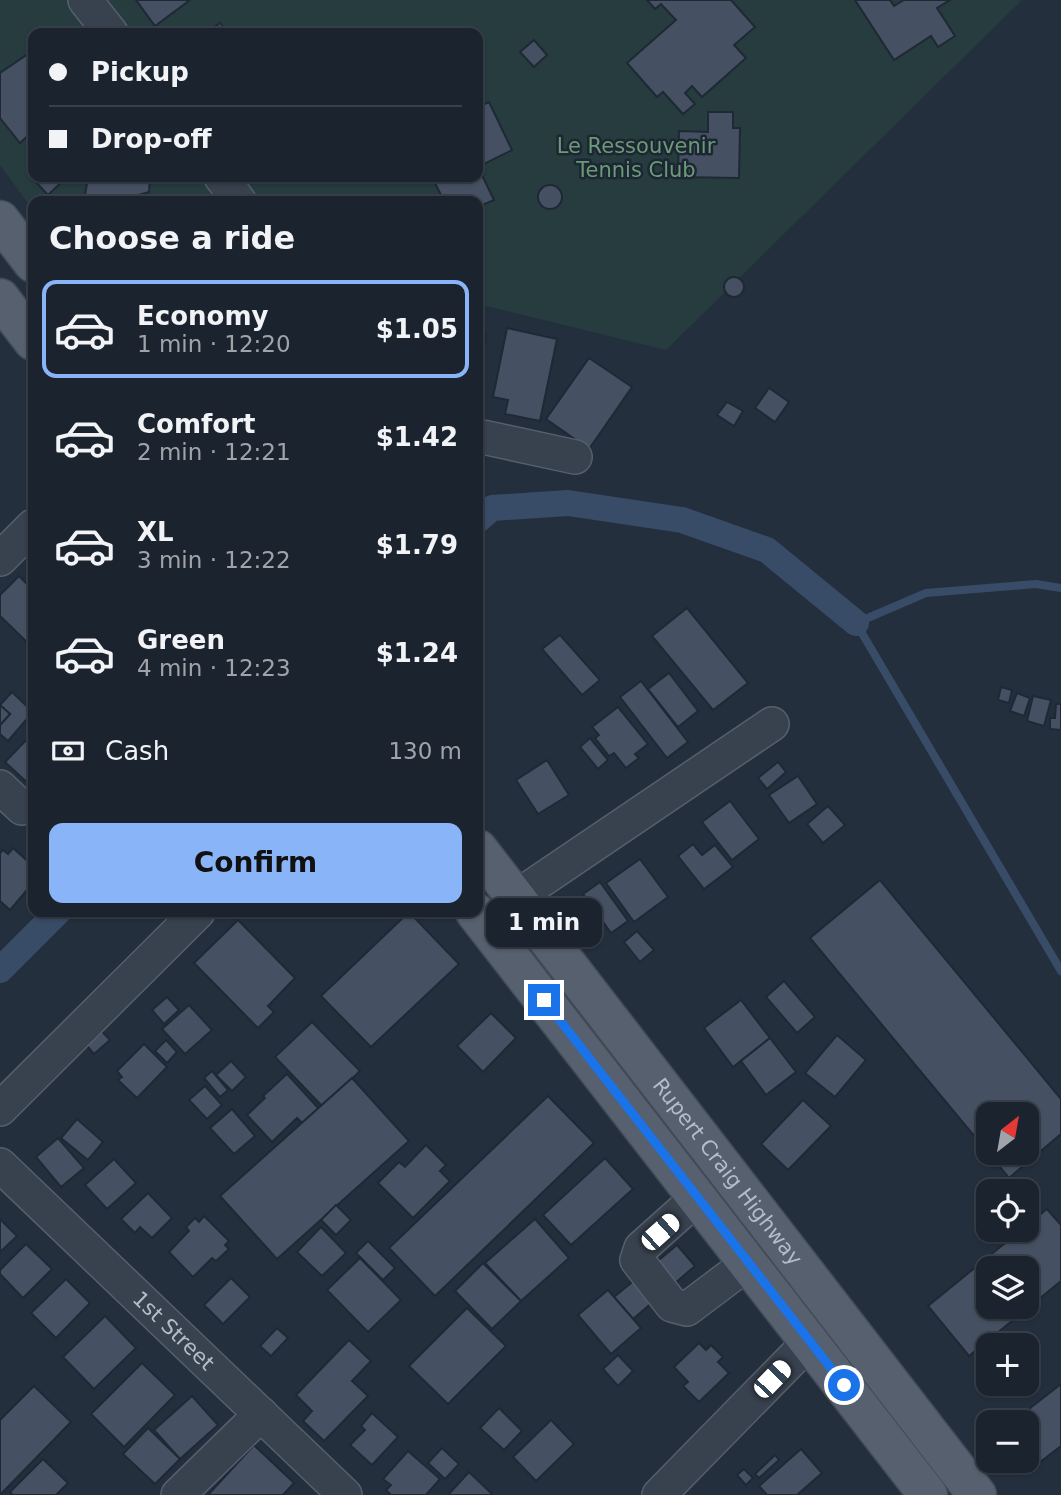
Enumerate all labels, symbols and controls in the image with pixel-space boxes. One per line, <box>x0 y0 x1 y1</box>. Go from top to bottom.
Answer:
text: Pickup <box>91 57 189 87</box>
text: Drop-off <box>91 124 212 154</box>
park label: Le Ressouvenir Tennis Club <box>557 134 716 182</box>
text: Choose a ride <box>49 219 295 257</box>
icon: car <box>53 298 116 361</box>
text: Economy <box>137 301 268 331</box>
text: $1.05 <box>376 314 458 344</box>
text: 1 min · 12:20 <box>137 331 291 357</box>
icon: car <box>53 406 116 469</box>
text: Comfort <box>137 409 255 439</box>
text: $1.42 <box>376 422 458 452</box>
text: 2 min · 12:21 <box>137 439 291 465</box>
icon: car <box>53 514 116 577</box>
text: XL <box>137 517 174 547</box>
text: $1.79 <box>376 530 458 560</box>
text: 3 min · 12:22 <box>137 547 291 573</box>
icon: car <box>53 622 116 685</box>
text: Green <box>137 625 225 655</box>
text: $1.24 <box>376 638 458 668</box>
text: 4 min · 12:23 <box>137 655 291 681</box>
icon: cash <box>49 732 87 770</box>
text: Cash <box>105 736 169 766</box>
text: 130 m <box>388 738 462 764</box>
button: Confirm <box>49 823 462 903</box>
callout: 1 min <box>486 898 602 948</box>
text: 1 min <box>508 909 580 935</box>
route end <box>528 984 560 1016</box>
street label: Rupert Craig Highway <box>648 1074 807 1270</box>
north arrow <box>976 1102 1040 1166</box>
map controls <box>976 1102 1039 1473</box>
button: locate <box>976 1179 1039 1242</box>
car <box>638 1210 683 1254</box>
button: layers <box>976 1256 1039 1319</box>
street label: 1st Street <box>128 1287 219 1375</box>
button: + <box>976 1333 1039 1396</box>
car <box>750 1357 795 1401</box>
route start <box>828 1369 860 1401</box>
button: − <box>976 1410 1039 1473</box>

